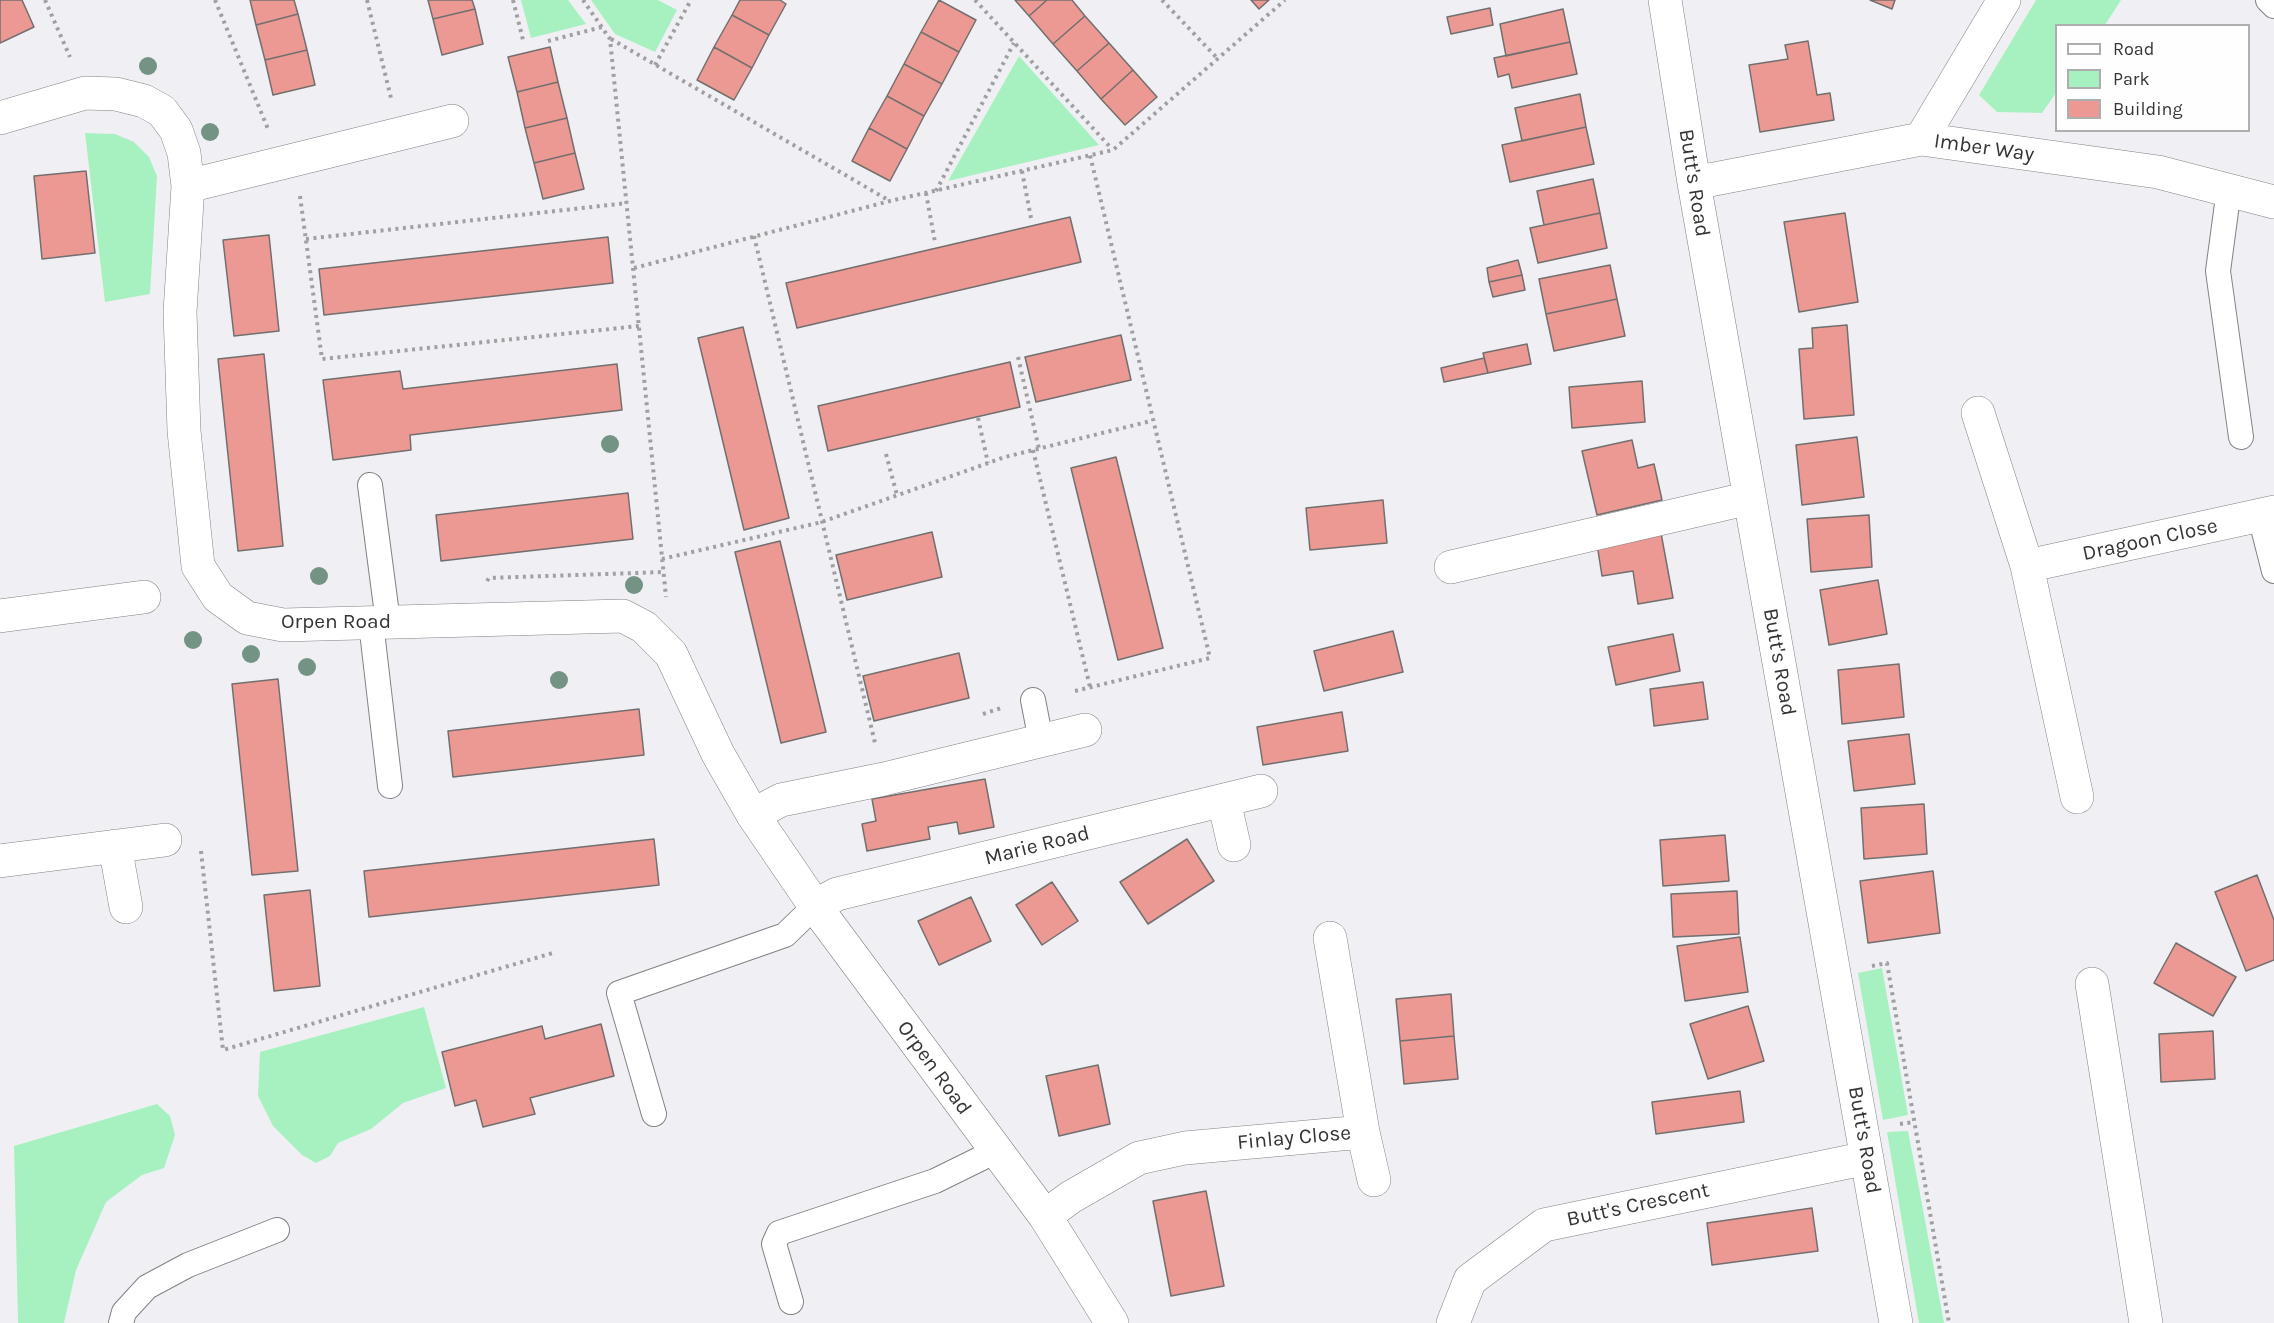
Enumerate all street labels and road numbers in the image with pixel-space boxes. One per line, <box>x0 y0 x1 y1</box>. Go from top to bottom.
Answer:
street label: Butt's Road <box>1673 127 1715 239</box>
street label: Imber Way <box>1932 129 2036 167</box>
street label: Dragoon Close <box>2080 513 2220 567</box>
street label: Butt's Road <box>1757 606 1801 718</box>
street label: Orpen Road <box>281 609 391 635</box>
street label: Marie Road <box>982 821 1092 871</box>
street label: Orpen Road <box>891 1016 977 1120</box>
street label: Butt's Road <box>1842 1084 1886 1196</box>
street label: Finlay Close <box>1236 1120 1352 1156</box>
street label: Butt's Crescent <box>1565 1178 1711 1232</box>

